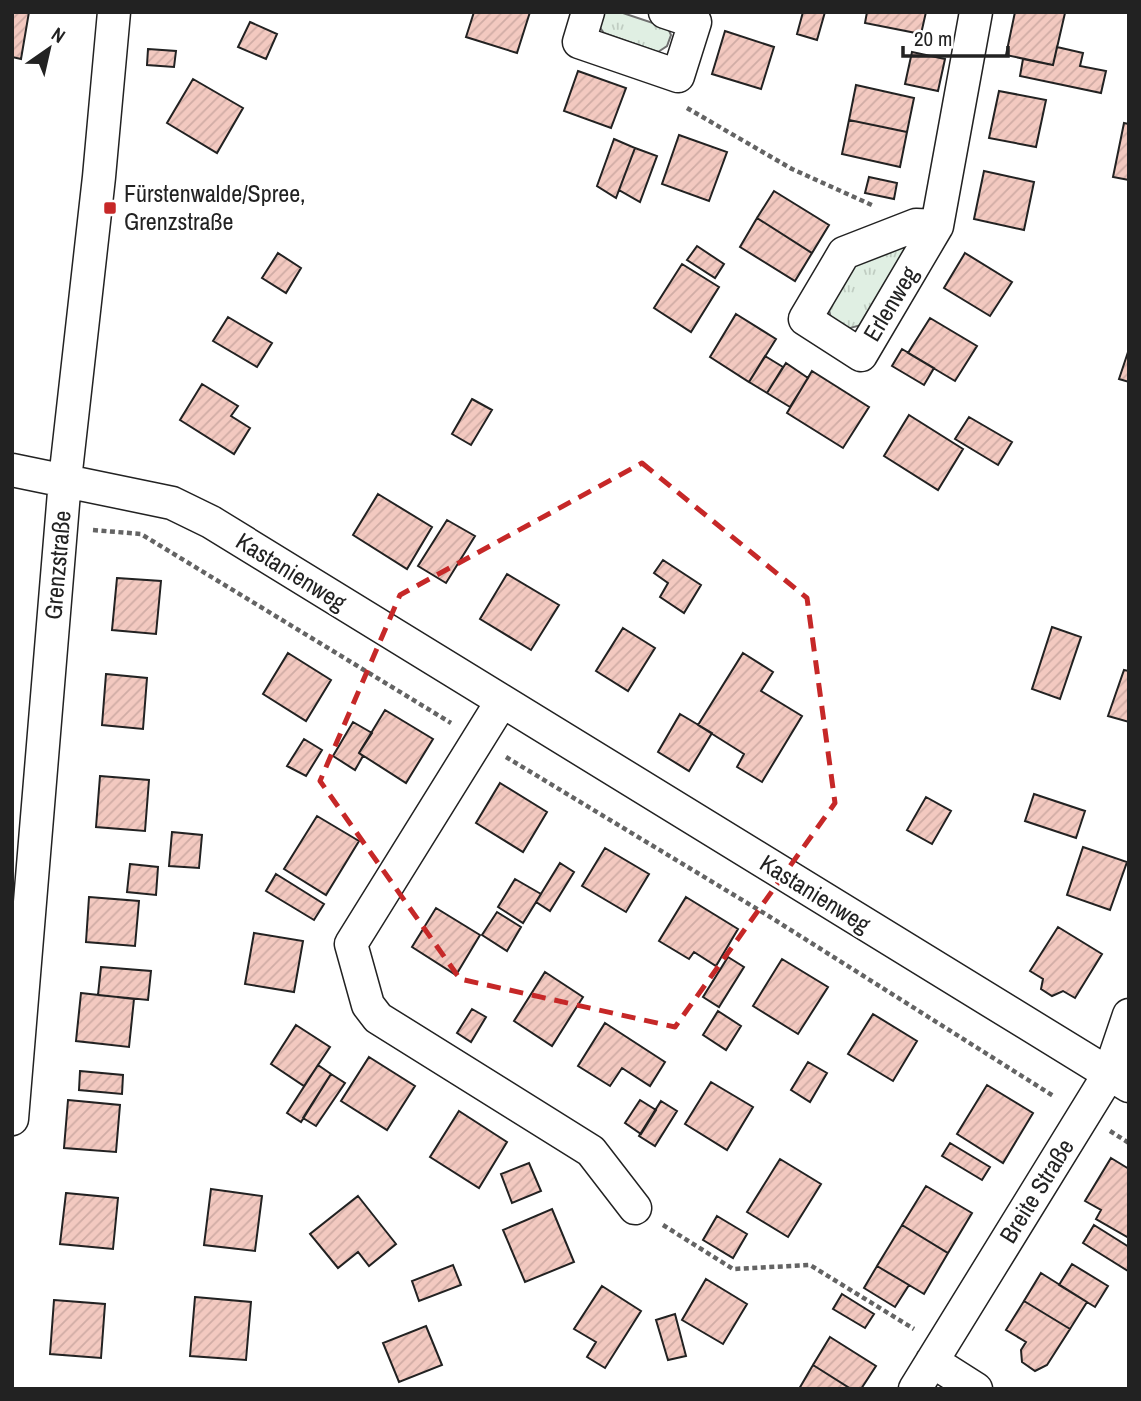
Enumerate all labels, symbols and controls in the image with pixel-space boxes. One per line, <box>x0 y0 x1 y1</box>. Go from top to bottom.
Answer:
north arrow <box>14 14 84 84</box>
scale bar <box>903 14 1008 58</box>
text: N <box>47 21 70 49</box>
text: 20 m <box>914 24 952 53</box>
place label: Fürstenwalde/Spree, Grenzstraße <box>124 177 306 237</box>
marker: Fürstenwalde/Spree, Grenzstraße <box>102 200 118 216</box>
street label: Erlenweg <box>855 260 925 347</box>
street label: Grenzstraße <box>36 509 78 621</box>
street label: Kastanienweg <box>230 525 353 618</box>
street label: Kastanienweg <box>754 847 877 940</box>
street label: Breite Straße <box>992 1132 1081 1249</box>

